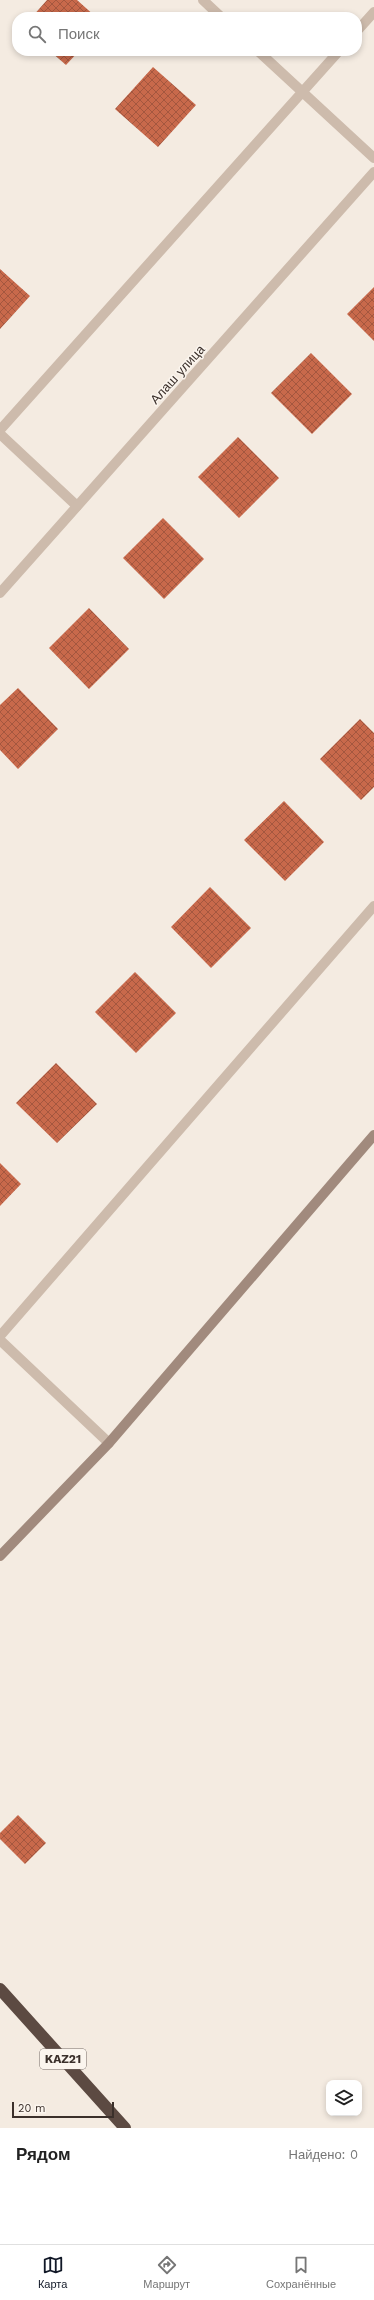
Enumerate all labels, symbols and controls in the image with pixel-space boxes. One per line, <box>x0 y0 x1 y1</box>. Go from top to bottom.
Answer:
search box <box>12 12 362 56</box>
icon: search <box>26 23 48 45</box>
text: Поиск <box>58 25 100 43</box>
street label: Алаш улица <box>147 341 208 407</box>
road number: KAZ21 <box>40 2049 86 2069</box>
map controls <box>326 2080 362 2116</box>
button: layers <box>326 2080 362 2116</box>
scale bar <box>12 2100 114 2119</box>
text: 20 m <box>18 2102 46 2115</box>
text: Рядом <box>16 2144 71 2164</box>
text: Найдено: 0 <box>289 2147 358 2162</box>
tab: Карта <box>38 2254 67 2291</box>
tab: Маршрут <box>143 2254 190 2291</box>
tab: Сохранённые <box>266 2254 336 2291</box>

